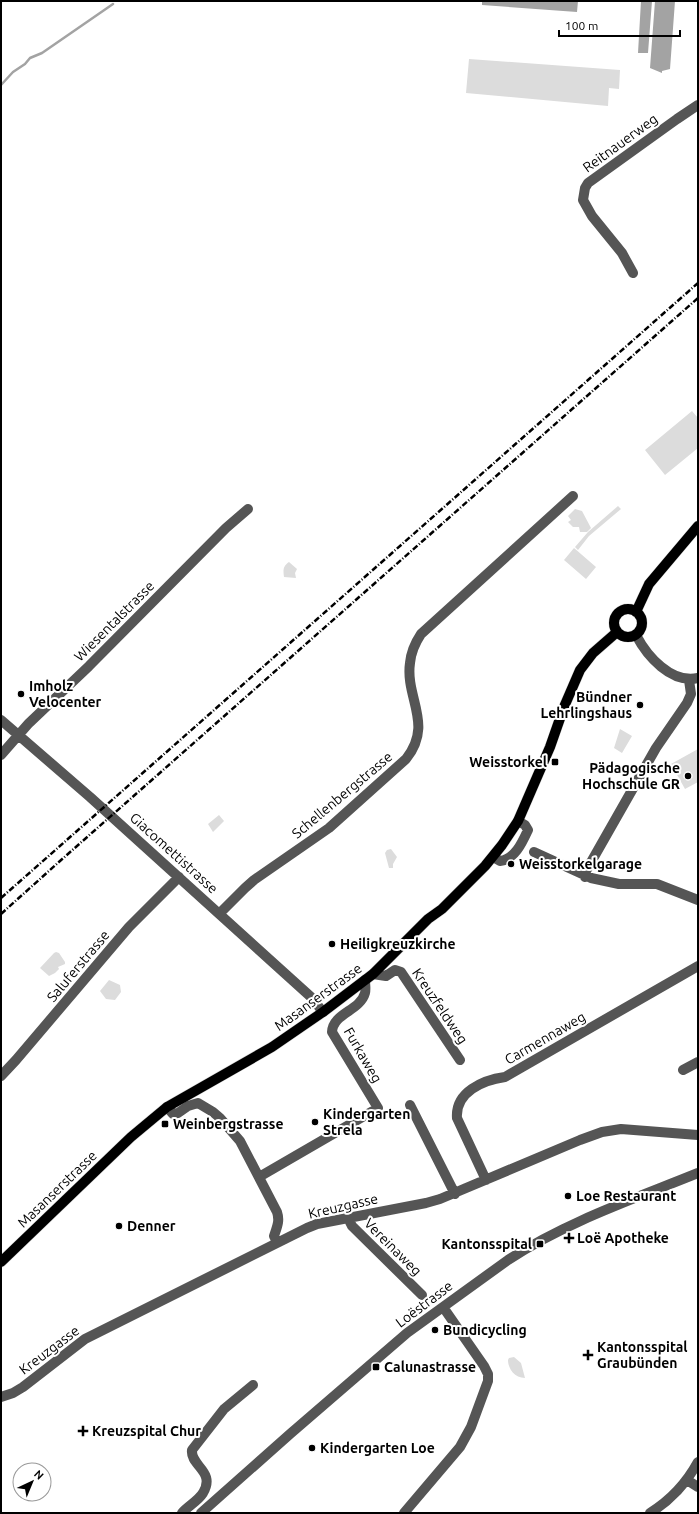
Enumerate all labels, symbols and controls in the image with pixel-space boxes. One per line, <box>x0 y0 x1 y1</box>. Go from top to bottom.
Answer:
scale bar <box>559 12 680 38</box>
text: 100 m <box>565 19 598 32</box>
street label: Reitnauerweg <box>580 111 660 175</box>
street label: Wiesentalstrasse <box>71 578 157 664</box>
place label: Imholz Velocenter <box>29 678 102 710</box>
marker: Imholz Velocenter <box>16 689 26 699</box>
place label: Bündner Lehrlingshaus <box>541 689 632 721</box>
marker: Bündner Lehrlingshaus <box>635 700 645 710</box>
street label: Schellenbergstrasse <box>289 748 395 842</box>
place label: Weisstorkel <box>469 754 547 770</box>
marker: Weisstorkel <box>550 757 560 767</box>
place label: Pädagogische Hochschule GR <box>582 760 680 792</box>
marker: Pädagogische Hochschule GR <box>683 771 693 781</box>
street label: Giacomettistrasse <box>127 809 221 897</box>
place label: Weisstorkelgarage <box>519 856 642 872</box>
marker: Weisstorkelgarage <box>506 859 516 869</box>
street label: Saluferstrasse <box>43 927 113 1005</box>
place label: Heiligkreuzkirche <box>340 936 456 952</box>
marker: Heiligkreuzkirche <box>327 939 337 949</box>
street label: Masanserstrasse <box>271 960 365 1034</box>
street label: Kreuzfeldweg <box>409 965 471 1047</box>
street label: Carmennaweg <box>502 1008 588 1068</box>
street label: Furkaweg <box>341 1024 385 1086</box>
place label: Kindergarten Strela <box>323 1106 410 1138</box>
place label: Weinbergstrasse <box>173 1116 283 1132</box>
marker: Kindergarten Strela <box>310 1117 320 1127</box>
marker: Weinbergstrasse <box>160 1119 170 1129</box>
street label: Masanserstrasse <box>14 1147 100 1231</box>
place label: Loe Restaurant <box>576 1188 676 1204</box>
street label: Kreuzgasse <box>307 1190 379 1222</box>
marker: Loe Restaurant <box>563 1191 573 1201</box>
street label: Vereinaweg <box>361 1215 425 1279</box>
place label: Denner <box>127 1218 176 1234</box>
marker: Denner <box>114 1221 124 1231</box>
place label: Loë Apotheke <box>577 1230 669 1246</box>
marker: Loë Apotheke <box>564 1233 574 1243</box>
place label: Kantonsspital <box>441 1236 532 1252</box>
marker: Kantonsspital <box>535 1239 545 1249</box>
street label: Loëstrasse <box>392 1277 456 1331</box>
street label: Kreuzgasse <box>16 1322 82 1378</box>
place label: Bundicycling <box>443 1322 527 1338</box>
marker: Bundicycling <box>430 1325 440 1335</box>
place label: Kantonsspital Graubünden <box>597 1339 688 1371</box>
marker: Kantonsspital Graubünden <box>582 1349 594 1361</box>
place label: Calunastrasse <box>384 1359 476 1375</box>
marker: Calunastrasse <box>371 1362 381 1372</box>
place label: Kreuzspital Chur <box>92 1423 201 1439</box>
marker: Kreuzspital Chur <box>77 1425 89 1437</box>
place label: Kindergarten Loe <box>320 1440 435 1456</box>
marker: Kindergarten Loe <box>307 1443 317 1453</box>
north arrow <box>12 1462 52 1502</box>
text: N <box>32 1468 46 1482</box>

